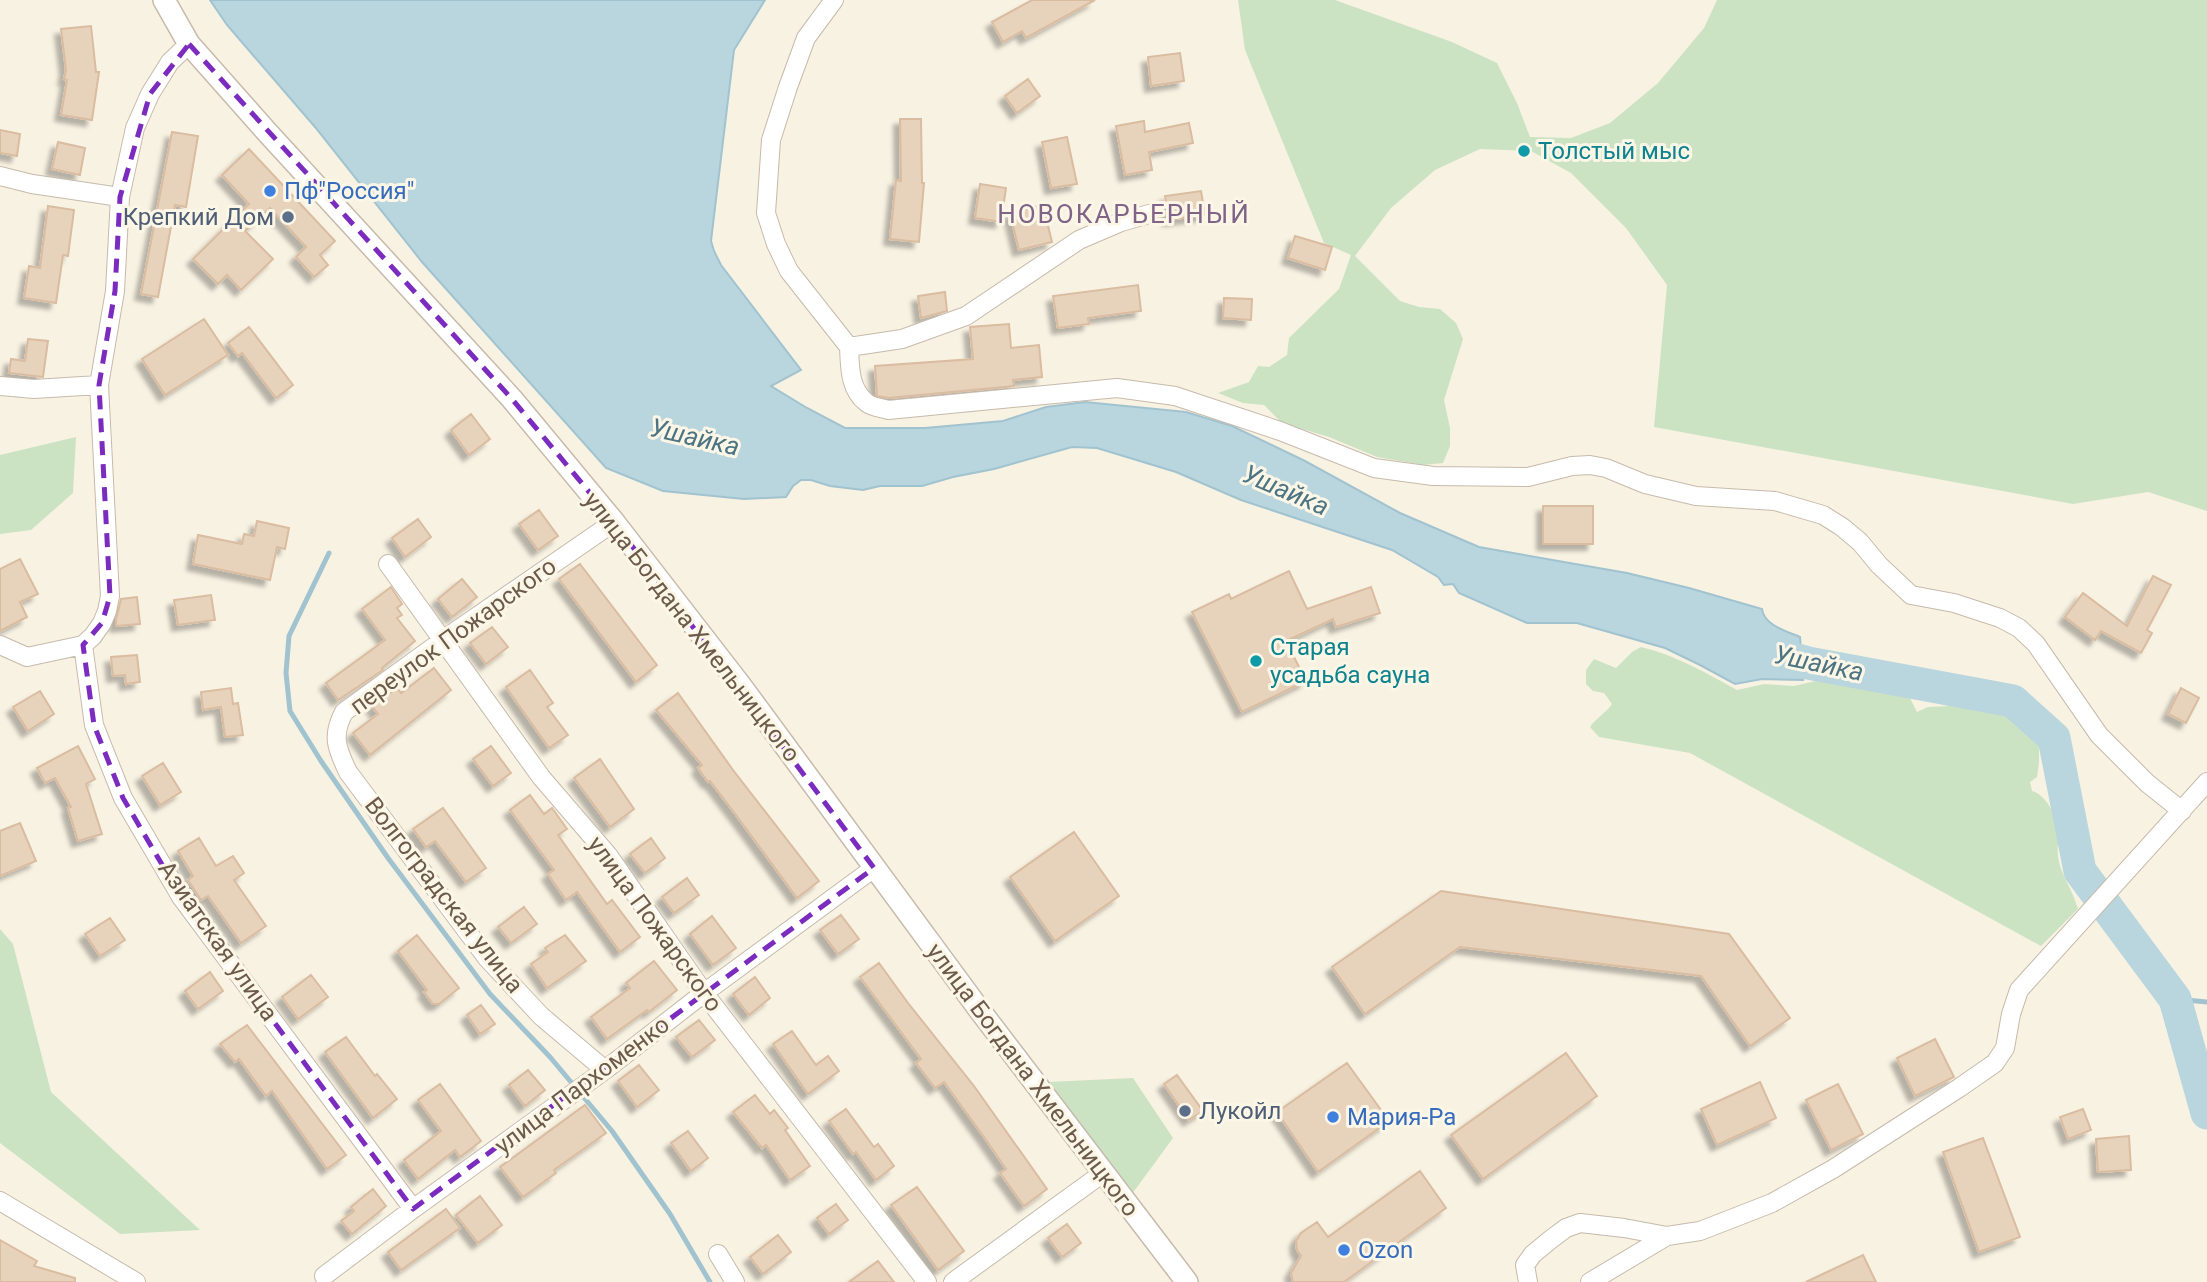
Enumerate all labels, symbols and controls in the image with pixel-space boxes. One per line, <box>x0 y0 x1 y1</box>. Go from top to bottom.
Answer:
place label: Толстый мыс <box>1538 137 1690 165</box>
marker: Толстый мыс <box>1516 143 1532 159</box>
place label: Пф"Россия" <box>284 177 414 205</box>
marker: Пф"Россия" <box>262 183 278 199</box>
district label: НОВОКАРЬЕРНЫЙ <box>997 199 1251 229</box>
place label: Крепкий Дом <box>123 203 274 231</box>
marker: Крепкий Дом <box>280 209 296 225</box>
water label: Ушайка <box>647 412 743 462</box>
water label: Ушайка <box>1238 458 1334 522</box>
street label: улица Богдана Хмельницкого <box>578 486 806 768</box>
street label: переулок Пожарского <box>344 552 562 720</box>
place label: Старая усадьба сауна <box>1270 633 1430 689</box>
water label: Ушайка <box>1772 639 1866 687</box>
marker: Старая усадьба сауна <box>1248 653 1264 669</box>
street label: Волгоградская улица <box>359 792 529 998</box>
street label: улица Пожарского <box>582 831 728 1017</box>
street label: Азиатская улица <box>152 856 284 1026</box>
street label: улица Богдана Хмельницкого <box>921 938 1145 1222</box>
street label: улица Пархоменко <box>489 1010 675 1160</box>
place label: Лукойл <box>1199 1097 1282 1125</box>
marker: Лукойл <box>1177 1103 1193 1119</box>
place label: Мария-Ра <box>1347 1103 1456 1131</box>
marker: Мария-Ра <box>1325 1109 1341 1125</box>
place label: Ozon <box>1358 1236 1413 1264</box>
marker: Ozon <box>1336 1242 1352 1258</box>

